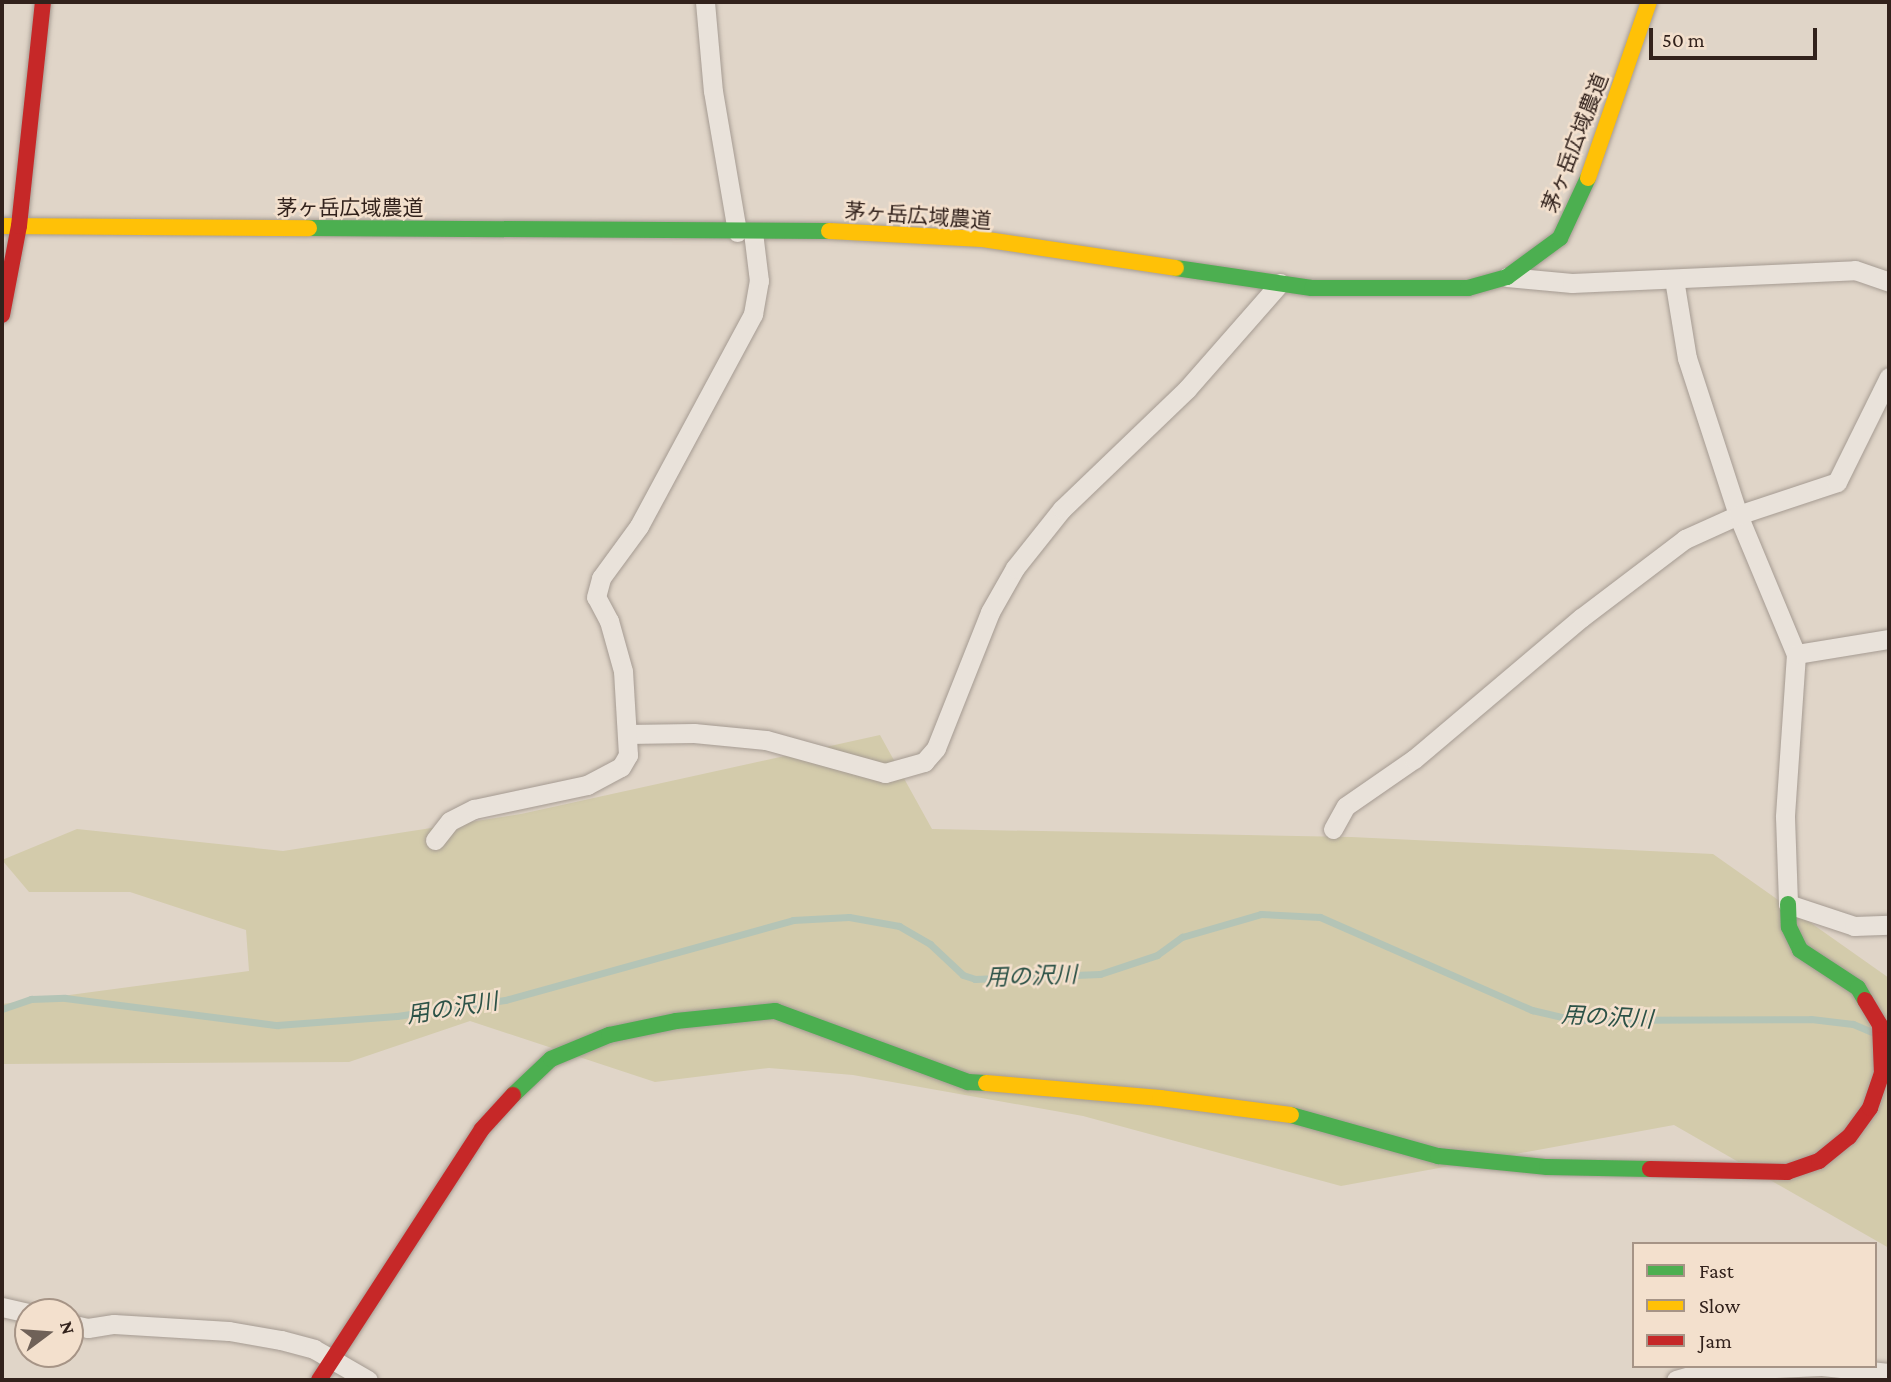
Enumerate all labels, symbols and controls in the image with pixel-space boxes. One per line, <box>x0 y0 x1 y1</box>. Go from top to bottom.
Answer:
scale bar <box>1653 14 1821 58</box>
text: 50 m <box>1662 28 1705 52</box>
street label: 茅ヶ岳広域農道 <box>1537 70 1613 216</box>
street label: 茅ヶ岳広域農道 <box>277 195 423 221</box>
street label: 茅ヶ岳広域農道 <box>844 198 992 234</box>
water label: 用の沢川 <box>985 961 1077 991</box>
water label: 用の沢川 <box>404 987 500 1029</box>
water label: 用の沢川 <box>1560 1001 1654 1033</box>
legend <box>1632 1242 1877 1368</box>
text: Fast <box>1699 1259 1734 1283</box>
text: Slow <box>1699 1294 1740 1318</box>
north arrow <box>14 1298 84 1368</box>
text: N <box>56 1318 80 1337</box>
text: Jam <box>1699 1329 1732 1353</box>

